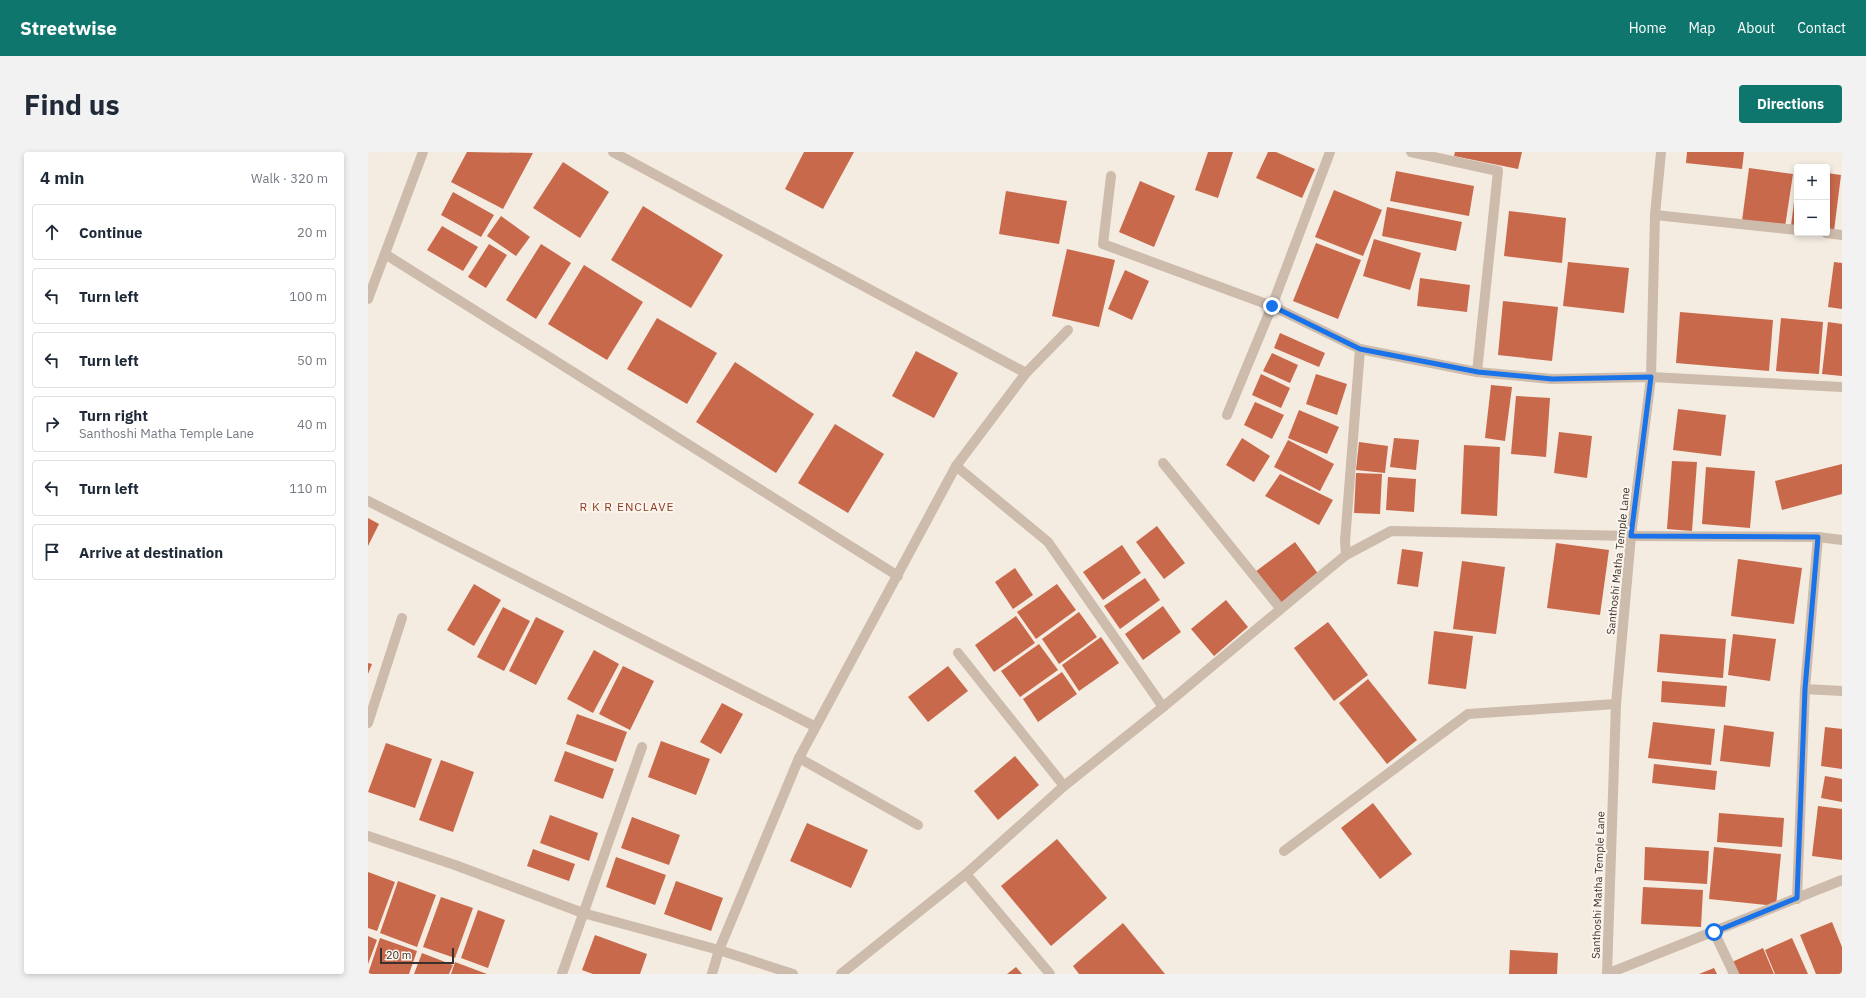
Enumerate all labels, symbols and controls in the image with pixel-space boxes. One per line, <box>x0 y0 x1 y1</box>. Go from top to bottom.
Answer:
text: Streetwise <box>20 16 117 40</box>
text: Home <box>1629 19 1666 37</box>
text: Map <box>1688 19 1715 37</box>
text: About <box>1737 19 1775 37</box>
text: Contact <box>1797 19 1846 37</box>
button: Directions <box>1739 85 1842 123</box>
text: Find us <box>24 86 120 123</box>
map controls <box>1794 164 1830 236</box>
button: + <box>1794 164 1830 200</box>
text: 4 min <box>40 167 84 189</box>
text: Walk · 320 m <box>251 170 328 187</box>
button: − <box>1794 200 1830 236</box>
icon: ahead <box>41 221 63 243</box>
text: Continue <box>79 223 143 242</box>
text: 20 m <box>297 224 327 241</box>
icon: left <box>41 285 63 307</box>
text: Turn left <box>79 287 139 306</box>
text: 100 m <box>289 288 327 305</box>
route end <box>1263 297 1281 315</box>
icon: left <box>41 349 63 371</box>
text: Turn left <box>79 351 139 370</box>
text: 50 m <box>297 352 327 369</box>
text: Turn right <box>79 406 148 425</box>
icon: right <box>41 413 63 435</box>
text: 40 m <box>297 416 327 433</box>
text: Santhoshi Matha Temple Lane <box>79 425 254 442</box>
icon: left <box>41 477 63 499</box>
text: Turn left <box>79 479 139 498</box>
text: 110 m <box>289 480 327 497</box>
street label: Santhoshi Matha Temple Lane <box>1603 487 1633 635</box>
district label: R K R ENCLAVE <box>579 499 675 514</box>
icon: arrive <box>41 541 63 563</box>
text: Arrive at destination <box>79 543 223 562</box>
street label: Santhoshi Matha Temple Lane <box>1588 811 1608 959</box>
route start <box>1705 923 1723 941</box>
scale bar <box>380 946 454 965</box>
text: 20 m <box>386 948 411 962</box>

